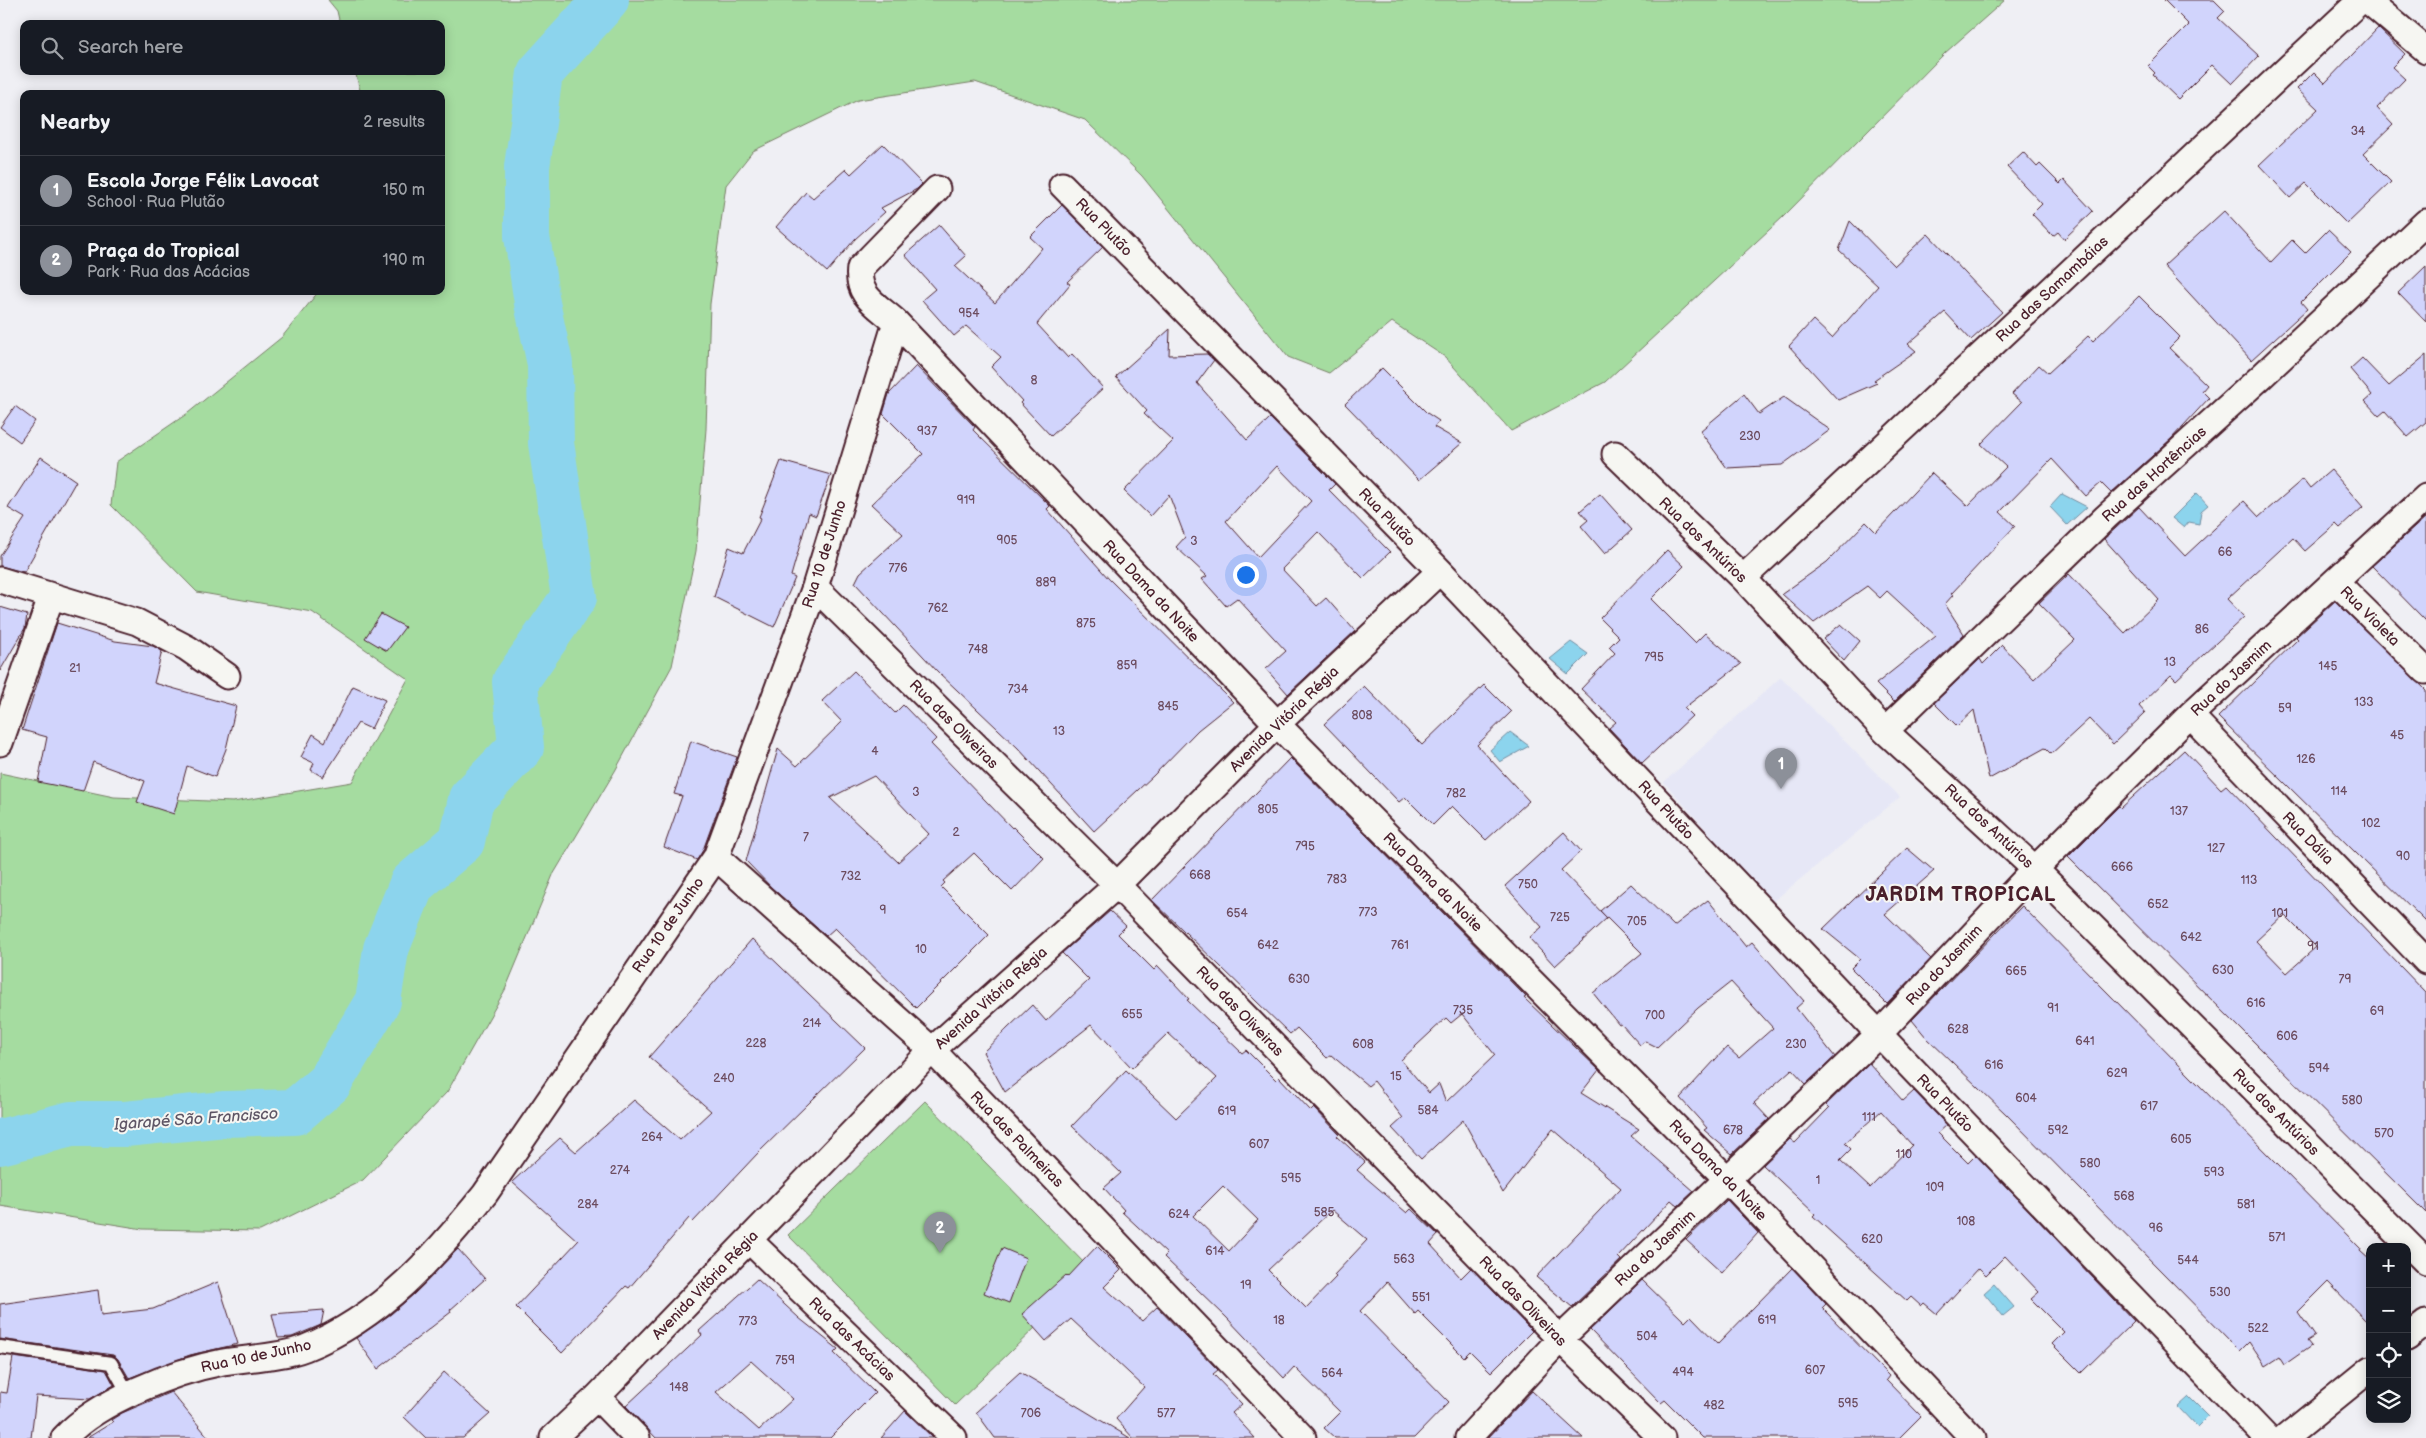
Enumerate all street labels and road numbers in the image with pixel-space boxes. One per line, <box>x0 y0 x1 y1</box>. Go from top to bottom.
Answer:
street label: Rua Plutão <box>1071 194 1136 261</box>
street label: Rua das Samambáias <box>1992 232 2113 347</box>
street label: Rua das Hortências <box>2098 422 2211 526</box>
street label: Rua Plutão <box>1354 484 1419 551</box>
street label: Rua dos Antúrios <box>1655 493 1751 588</box>
street label: Rua 10 de Junho <box>798 498 851 611</box>
street label: Rua Dama da Noite <box>1098 536 1203 647</box>
street label: Rua Violeta <box>2336 582 2404 650</box>
street label: Rua do Jasmim <box>2187 636 2276 721</box>
street label: Avenida Vitória Régia <box>1226 662 1343 776</box>
street label: Rua das Oliveiras <box>905 676 1003 773</box>
street label: Rua Plutão <box>1633 777 1698 844</box>
street label: Rua dos Antúrios <box>1940 780 2038 873</box>
street label: Rua Dália <box>2278 808 2337 869</box>
street label: Rua Dama da Noite <box>1379 829 1487 936</box>
street label: Rua 10 de Junho <box>628 874 708 977</box>
street label: Rua do Jasmim <box>1902 921 1987 1010</box>
street label: Avenida Vitória Régia <box>931 943 1051 1054</box>
street label: Rua das Oliveiras <box>1192 962 1288 1061</box>
street label: Rua dos Antúrios <box>2228 1065 2324 1160</box>
street label: Rua Plutão <box>1912 1070 1977 1137</box>
street label: Rua das Palmeiras <box>966 1087 1068 1192</box>
street label: Rua Dama da Noite <box>1665 1116 1771 1225</box>
street label: Rua do Jasmim <box>1611 1206 1700 1291</box>
street label: Avenida Vitória Régia <box>648 1227 762 1344</box>
street label: Rua das Oliveiras <box>1475 1252 1571 1351</box>
street label: Rua das Acácias <box>804 1293 899 1386</box>
street label: Rua 10 de Junho <box>199 1336 313 1377</box>

